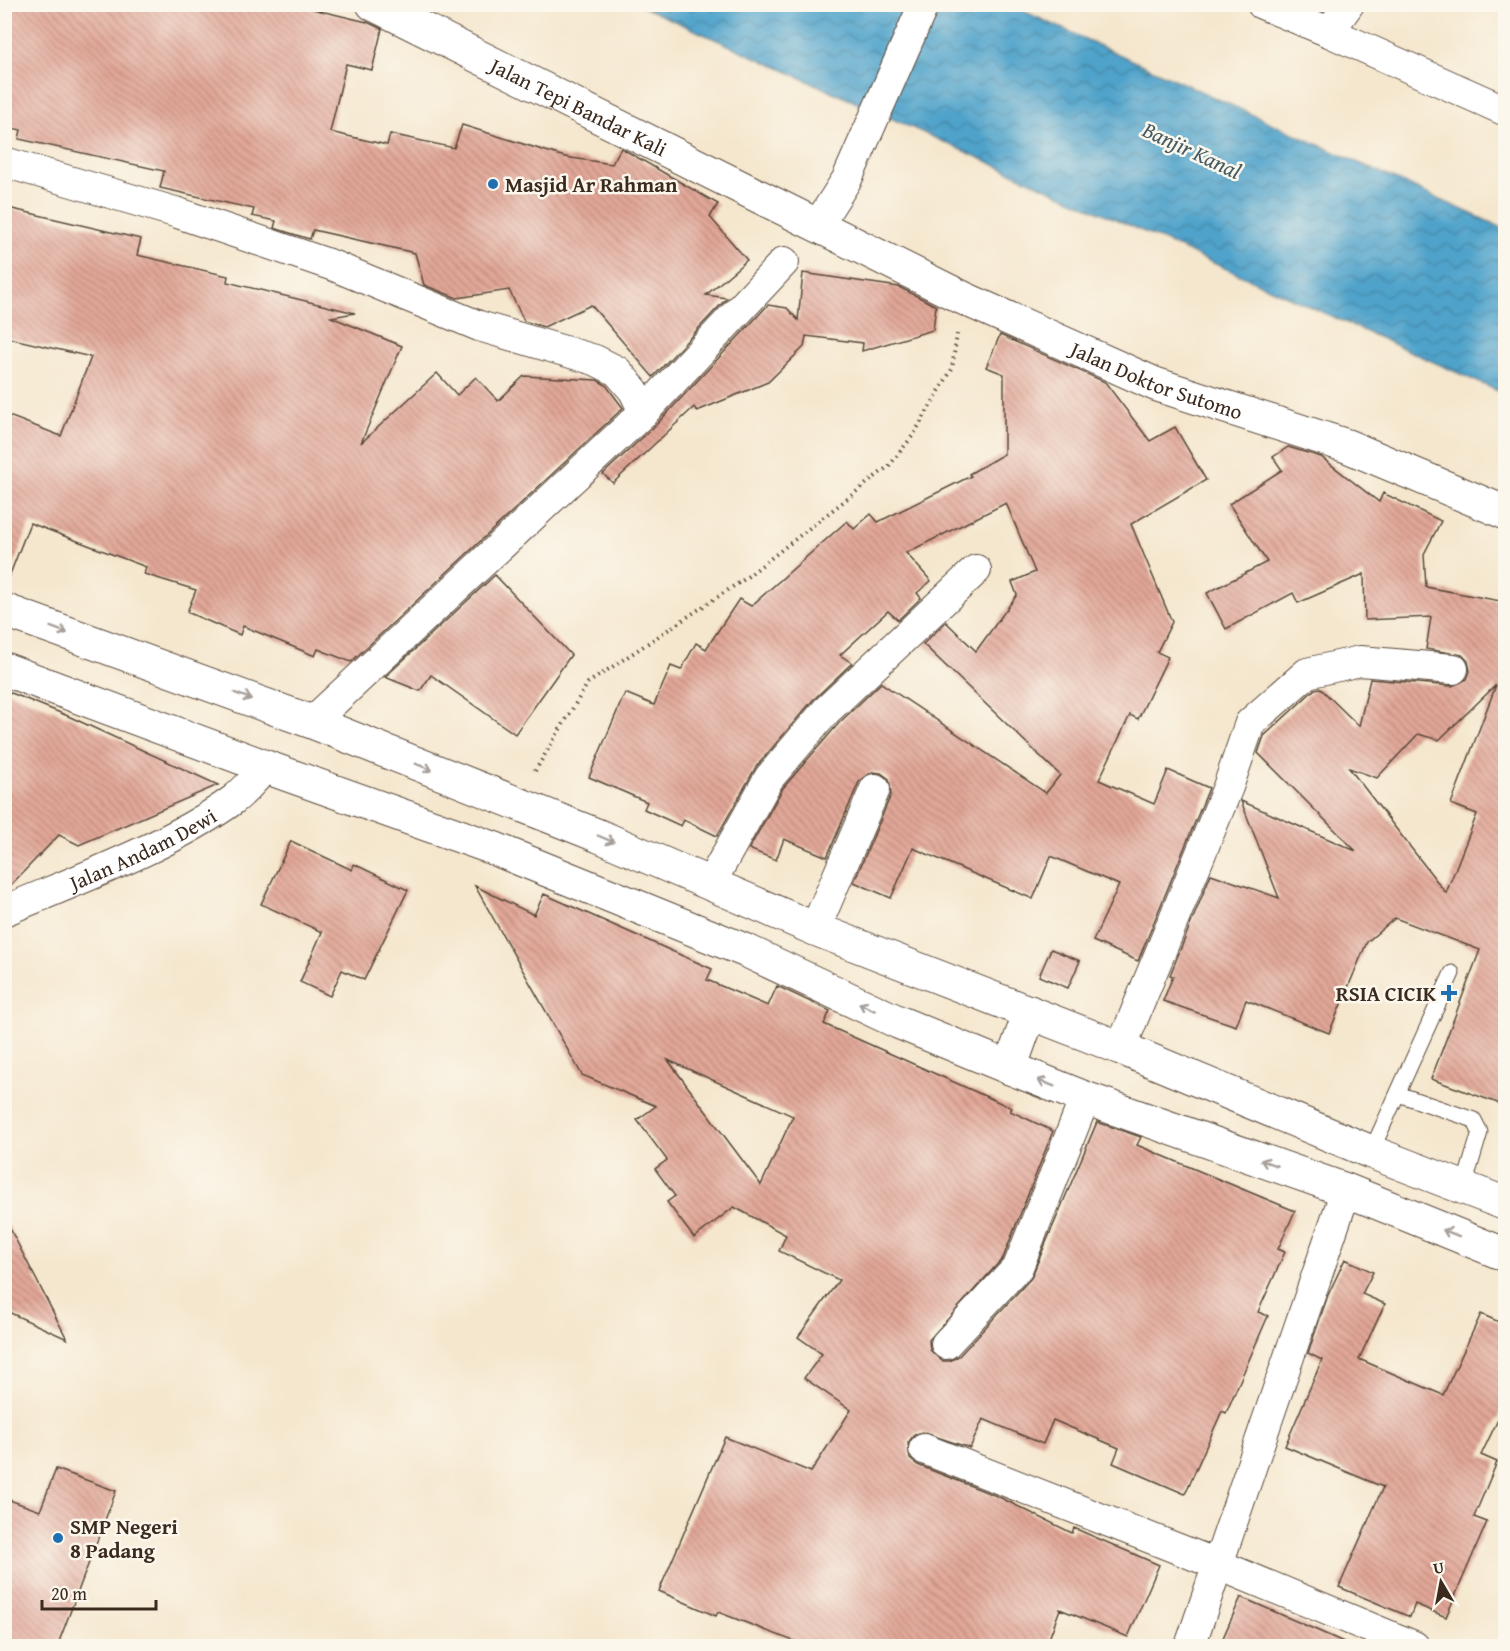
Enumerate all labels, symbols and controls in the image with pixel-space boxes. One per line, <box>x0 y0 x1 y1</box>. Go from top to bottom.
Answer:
street label: Jalan Tepi Bandar Kali <box>483 48 673 164</box>
water label: Banjir Kanal <box>1137 113 1246 187</box>
place label: Masjid Ar Rahman <box>505 169 678 200</box>
marker: Masjid Ar Rahman <box>486 177 500 191</box>
street label: Jalan Doktor Sutomo <box>1063 332 1247 427</box>
one-way arrow <box>50 625 68 636</box>
one-way arrow <box>233 692 252 703</box>
one-way arrow <box>415 762 433 773</box>
street label: Jalan Andam Dewi <box>62 800 222 899</box>
one-way arrow <box>596 834 614 845</box>
place label: RSIA CICIK <box>1336 978 1437 1009</box>
marker: RSIA CICIK <box>1440 984 1458 1002</box>
one-way arrow <box>858 1001 876 1013</box>
one-way arrow <box>1038 1077 1056 1088</box>
one-way arrow <box>1260 1157 1279 1168</box>
one-way arrow <box>1443 1227 1461 1238</box>
place label: SMP Negeri 8 Padang <box>70 1511 178 1566</box>
marker: SMP Negeri 8 Padang <box>51 1531 65 1545</box>
north arrow <box>1411 1552 1471 1612</box>
text: U <box>1431 1554 1446 1580</box>
scale bar <box>42 1573 156 1611</box>
text: 20 m <box>51 1580 87 1607</box>

